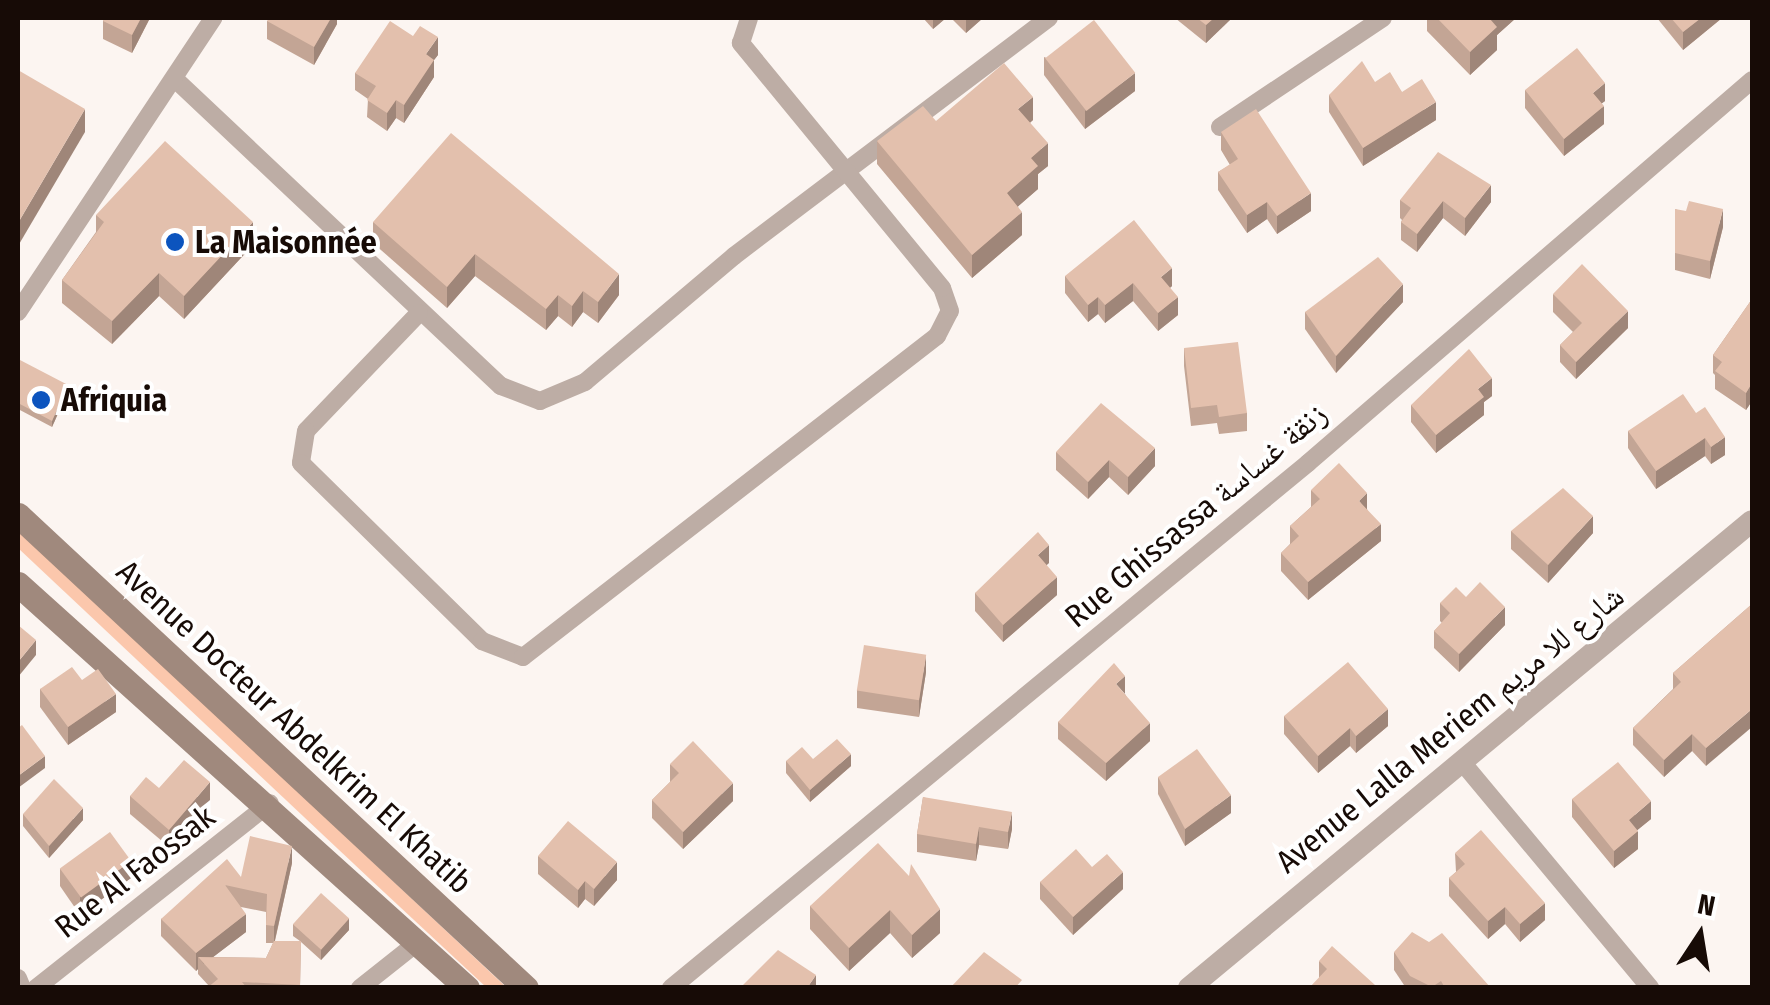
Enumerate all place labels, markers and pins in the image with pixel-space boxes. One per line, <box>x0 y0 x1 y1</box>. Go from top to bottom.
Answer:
place label: La Maisonnée <box>195 223 377 261</box>
marker: La Maisonnée <box>164 231 186 253</box>
place label: Afriquia <box>61 381 167 419</box>
marker: Afriquia <box>30 389 52 411</box>

